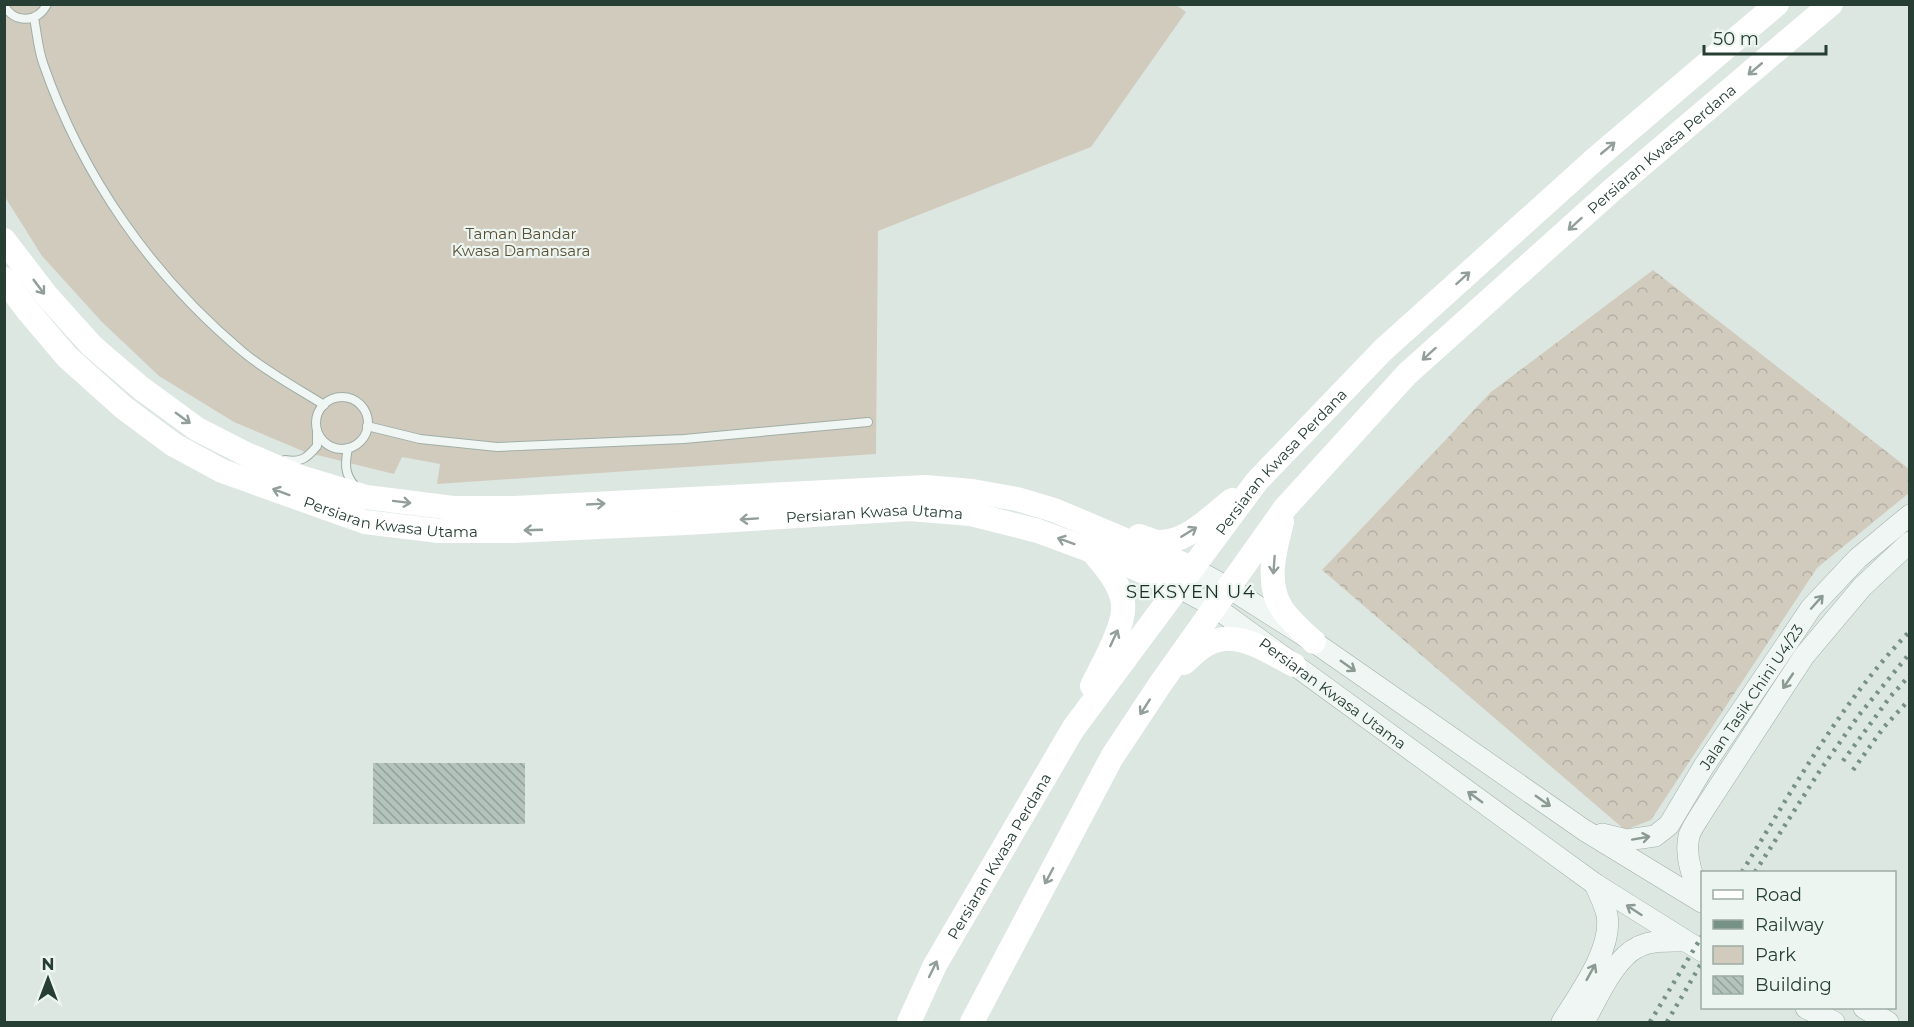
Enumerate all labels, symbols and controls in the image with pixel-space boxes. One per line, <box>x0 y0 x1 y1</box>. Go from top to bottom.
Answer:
scale bar <box>1704 18 1826 56</box>
text: 50 m <box>1713 28 1759 50</box>
one-way arrow <box>1747 63 1763 76</box>
street label: Persiaran Kwasa Perdana <box>1583 80 1740 217</box>
one-way arrow <box>1600 142 1616 155</box>
one-way arrow <box>1567 217 1582 231</box>
park label: Taman Bandar Kwasa Damansara <box>452 224 590 260</box>
one-way arrow <box>1455 271 1470 285</box>
one-way arrow <box>33 278 46 294</box>
one-way arrow <box>1422 347 1437 361</box>
street label: Persiaran Kwasa Perdana <box>1211 384 1351 539</box>
one-way arrow <box>174 412 190 424</box>
one-way arrow <box>272 485 291 496</box>
street label: Persiaran Kwasa Utama <box>301 491 478 541</box>
one-way arrow <box>392 497 411 508</box>
one-way arrow <box>586 498 606 509</box>
street label: Persiaran Kwasa Utama <box>785 499 964 526</box>
one-way arrow <box>740 514 760 525</box>
one-way arrow <box>524 524 544 535</box>
one-way arrow <box>1180 525 1197 537</box>
one-way arrow <box>1057 535 1075 546</box>
one-way arrow <box>1268 555 1279 575</box>
district label: SEKSYEN U4 <box>1126 581 1256 603</box>
one-way arrow <box>1810 595 1824 610</box>
street label: Jalan Tasik Chini U4/23 <box>1694 620 1807 774</box>
one-way arrow <box>1109 629 1121 647</box>
street label: Persiaran Kwasa Utama <box>1256 633 1410 753</box>
one-way arrow <box>1339 660 1355 672</box>
one-way arrow <box>1782 672 1794 688</box>
one-way arrow <box>1139 698 1151 715</box>
street label: Persiaran Kwasa Perdana <box>943 769 1055 943</box>
one-way arrow <box>1468 791 1484 803</box>
one-way arrow <box>1534 795 1550 807</box>
one-way arrow <box>1630 832 1650 843</box>
one-way arrow <box>1043 867 1054 885</box>
legend <box>1701 871 1896 1009</box>
text: Road <box>1755 884 1802 906</box>
one-way arrow <box>1626 903 1643 916</box>
text: Railway <box>1755 914 1824 936</box>
text: Park <box>1755 944 1796 966</box>
north arrow <box>18 949 78 1009</box>
text: N <box>42 955 54 974</box>
one-way arrow <box>928 961 940 979</box>
one-way arrow <box>1586 963 1597 981</box>
text: Building <box>1755 974 1832 996</box>

